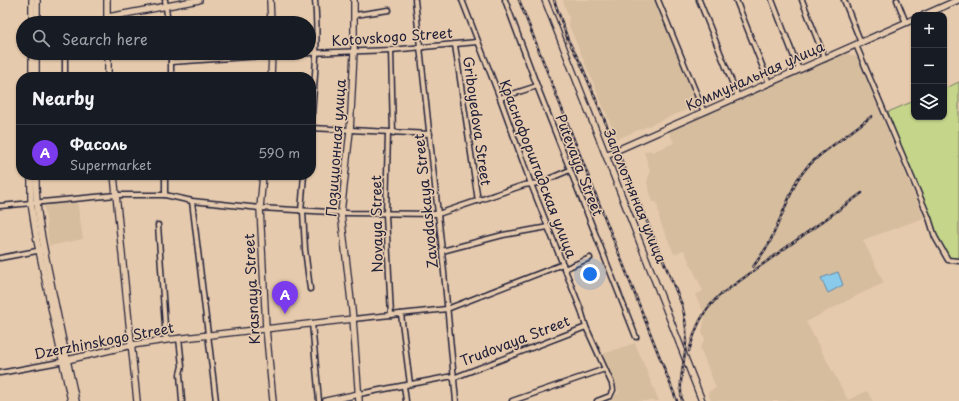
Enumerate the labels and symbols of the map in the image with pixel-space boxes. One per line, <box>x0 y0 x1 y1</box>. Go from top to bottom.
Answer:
street label: Kotovskogo Street <box>331 22 453 51</box>
street label: Коммунальная улица <box>682 35 828 116</box>
street label: Griboyedova Street <box>458 55 497 187</box>
street label: Краснофорштадская улица <box>495 77 582 261</box>
street label: Позиционная улица <box>320 78 351 218</box>
street label: Putevaya Street <box>550 111 609 219</box>
street label: Заполотняная улица <box>599 125 672 266</box>
street label: Zavodaskaya Street <box>408 132 443 270</box>
street label: Novaya Street <box>365 175 388 273</box>
street label: Krasnaya Street <box>238 233 265 345</box>
your location <box>580 264 600 284</box>
pin: A <box>272 281 298 314</box>
street label: Trudovaya Street <box>457 310 573 371</box>
street label: Dzerzhinskogo Street <box>32 317 176 364</box>

